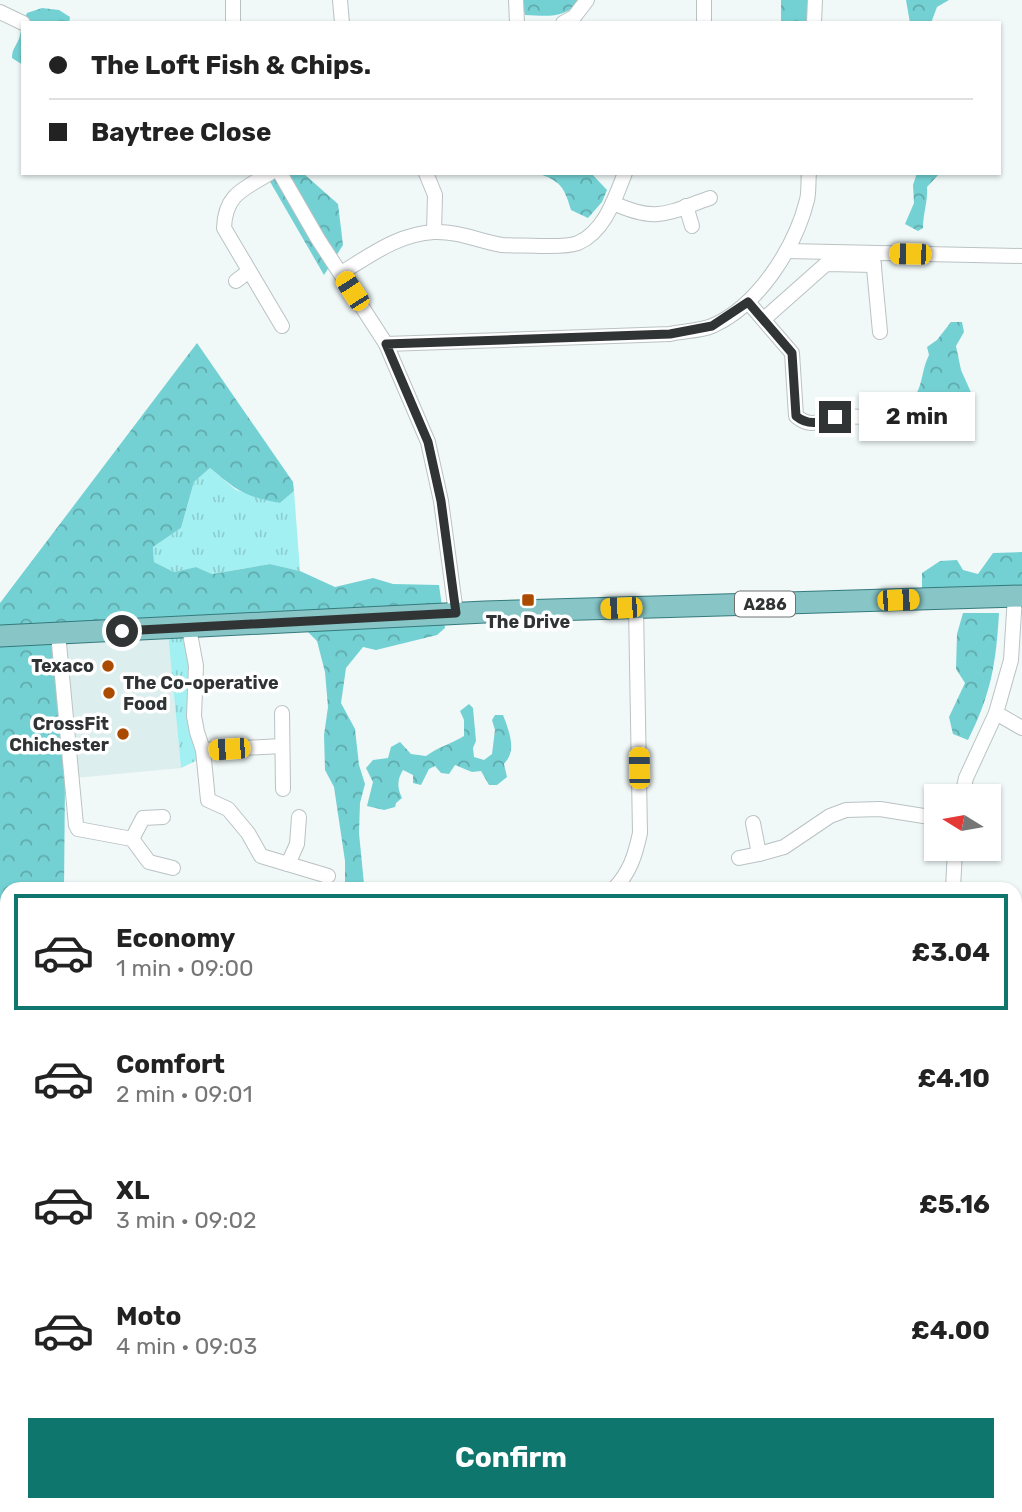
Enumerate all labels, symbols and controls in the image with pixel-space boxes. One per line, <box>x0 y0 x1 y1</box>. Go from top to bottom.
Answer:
text: The Loft Fish & Chips. <box>91 50 371 81</box>
text: Baytree Close <box>91 117 271 148</box>
car <box>889 243 932 265</box>
car <box>332 268 373 314</box>
callout: 2 min <box>860 392 975 442</box>
route end <box>819 401 851 433</box>
text: 2 min <box>886 402 948 430</box>
car <box>877 589 920 611</box>
marker: The Drive <box>520 592 536 608</box>
road number: A286 <box>735 592 795 617</box>
car <box>600 597 643 619</box>
place label: The Drive <box>486 611 571 633</box>
route start <box>106 615 138 647</box>
place label: Texaco <box>31 655 94 677</box>
marker: Texaco <box>100 658 116 674</box>
place label: The Co-operative Food <box>123 672 279 715</box>
marker: The Co-operative Food <box>101 685 117 701</box>
place label: CrossFit Chichester <box>9 713 109 756</box>
marker: CrossFit Chichester <box>115 726 131 742</box>
car <box>208 737 251 761</box>
car <box>629 747 650 789</box>
north arrow <box>924 784 1001 861</box>
map controls <box>924 784 1001 861</box>
icon: car <box>32 921 95 984</box>
text: Economy <box>116 923 235 954</box>
text: £3.04 <box>911 937 990 968</box>
text: 1 min · 09:00 <box>116 954 254 982</box>
icon: car <box>32 1047 95 1110</box>
text: Comfort <box>116 1049 225 1080</box>
text: £4.10 <box>917 1063 990 1094</box>
text: 2 min · 09:01 <box>116 1080 253 1108</box>
icon: car <box>32 1173 95 1236</box>
text: XL <box>116 1175 149 1206</box>
text: £5.16 <box>919 1189 990 1220</box>
text: 3 min · 09:02 <box>116 1206 257 1234</box>
icon: car <box>32 1299 95 1362</box>
text: Moto <box>116 1301 181 1332</box>
text: £4.00 <box>911 1315 990 1346</box>
text: 4 min · 09:03 <box>116 1332 257 1360</box>
button: Confirm <box>28 1418 994 1498</box>

